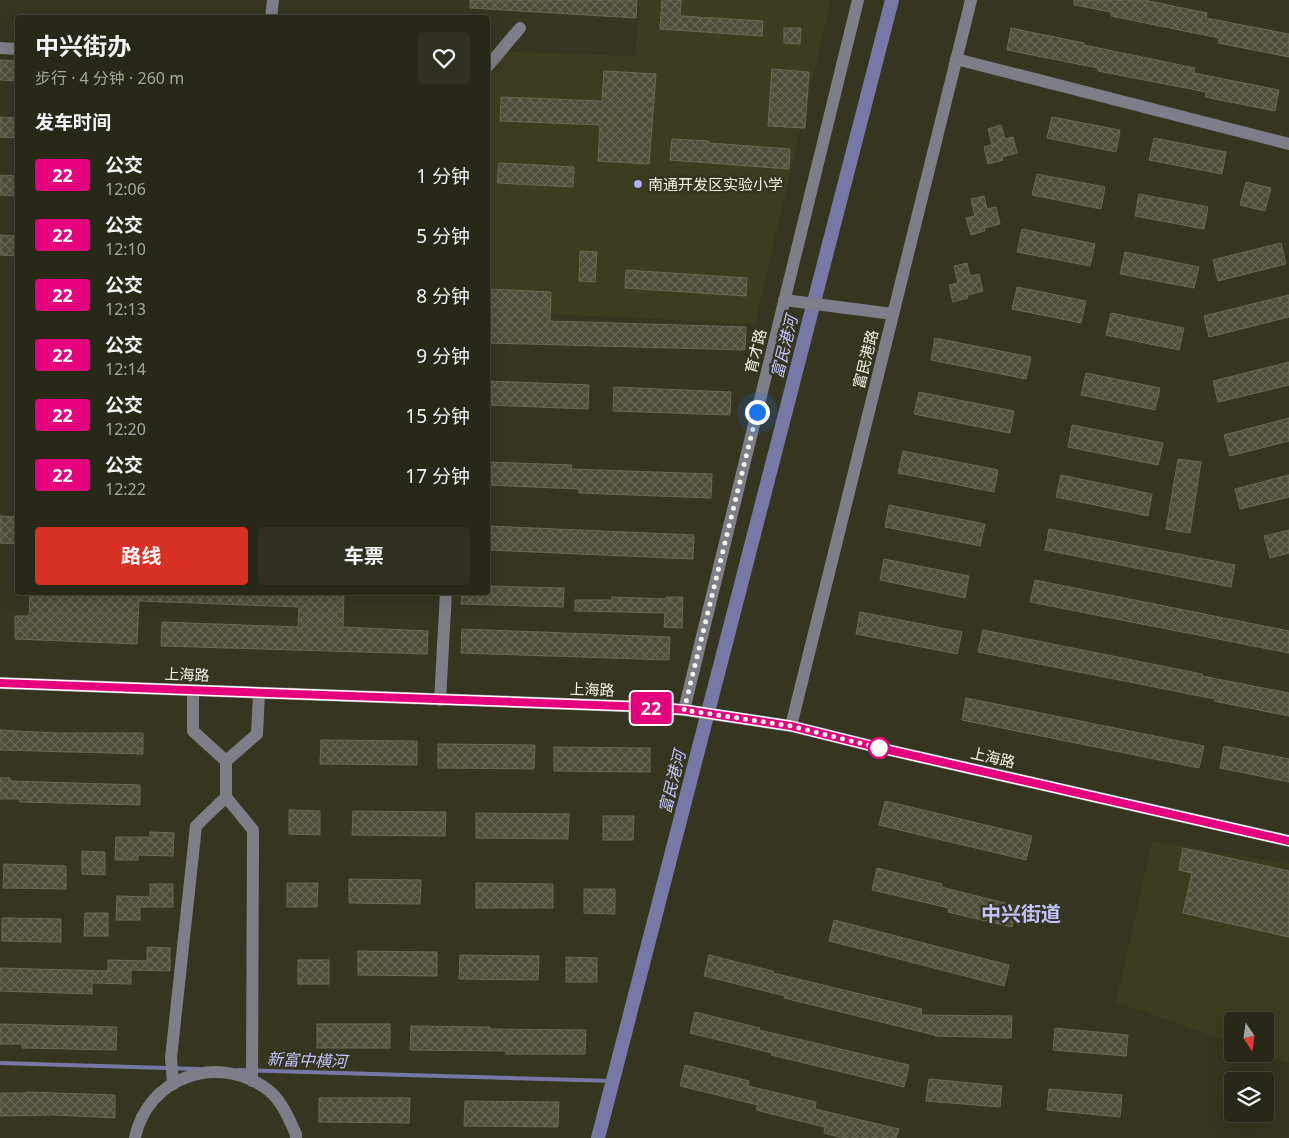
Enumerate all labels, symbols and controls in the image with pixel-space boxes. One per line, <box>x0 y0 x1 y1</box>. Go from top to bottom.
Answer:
text: 中兴街办 <box>35 29 131 62</box>
button: heart <box>418 32 470 84</box>
text: 步行 · 4 分钟 · 260 m <box>35 67 184 89</box>
text: 发车时间 <box>35 109 111 135</box>
text: 公交 <box>105 152 143 178</box>
text: 22 <box>52 163 73 187</box>
text: 1 分钟 <box>416 163 470 189</box>
place label: 南通开发区实验小学 <box>648 174 783 194</box>
text: 12:06 <box>105 178 146 200</box>
marker: 南通开发区实验小学 <box>632 178 644 190</box>
text: 公交 <box>105 212 143 238</box>
text: 22 <box>52 223 73 247</box>
text: 5 分钟 <box>416 223 470 249</box>
text: 12:10 <box>105 238 146 260</box>
text: 公交 <box>105 272 143 298</box>
text: 22 <box>52 283 73 307</box>
text: 8 分钟 <box>416 283 470 309</box>
text: 12:13 <box>105 298 146 320</box>
water label: 富民港河 <box>766 310 803 381</box>
street label: 育才路 <box>740 327 770 375</box>
street label: 富民港路 <box>848 327 882 391</box>
text: 公交 <box>105 332 143 358</box>
text: 22 <box>52 343 73 367</box>
text: 9 分钟 <box>416 343 470 369</box>
text: 12:14 <box>105 358 146 380</box>
text: 公交 <box>105 392 143 418</box>
your location <box>745 400 770 425</box>
text: 22 <box>52 403 73 427</box>
text: 15 分钟 <box>405 403 470 429</box>
text: 12:20 <box>105 418 146 440</box>
text: 公交 <box>105 452 143 478</box>
text: 22 <box>52 463 73 487</box>
text: 17 分钟 <box>405 463 470 489</box>
text: 12:22 <box>105 478 146 500</box>
button: 路线 <box>35 527 248 585</box>
button: 车票 <box>258 527 470 585</box>
street label: 上海路 <box>164 663 210 685</box>
street label: 上海路 <box>569 678 615 700</box>
line badge: 22 <box>628 692 674 724</box>
text: 22 <box>641 696 661 720</box>
unlabelled marker <box>868 737 890 759</box>
street label: 上海路 <box>969 742 1017 772</box>
water label: 富民港河 <box>654 745 691 816</box>
district label: 中兴街道 <box>981 900 1061 927</box>
north arrow <box>1224 1012 1274 1062</box>
map controls <box>1224 1012 1274 1122</box>
water label: 新富中横河 <box>267 1048 350 1072</box>
button: layers <box>1224 1072 1274 1122</box>

